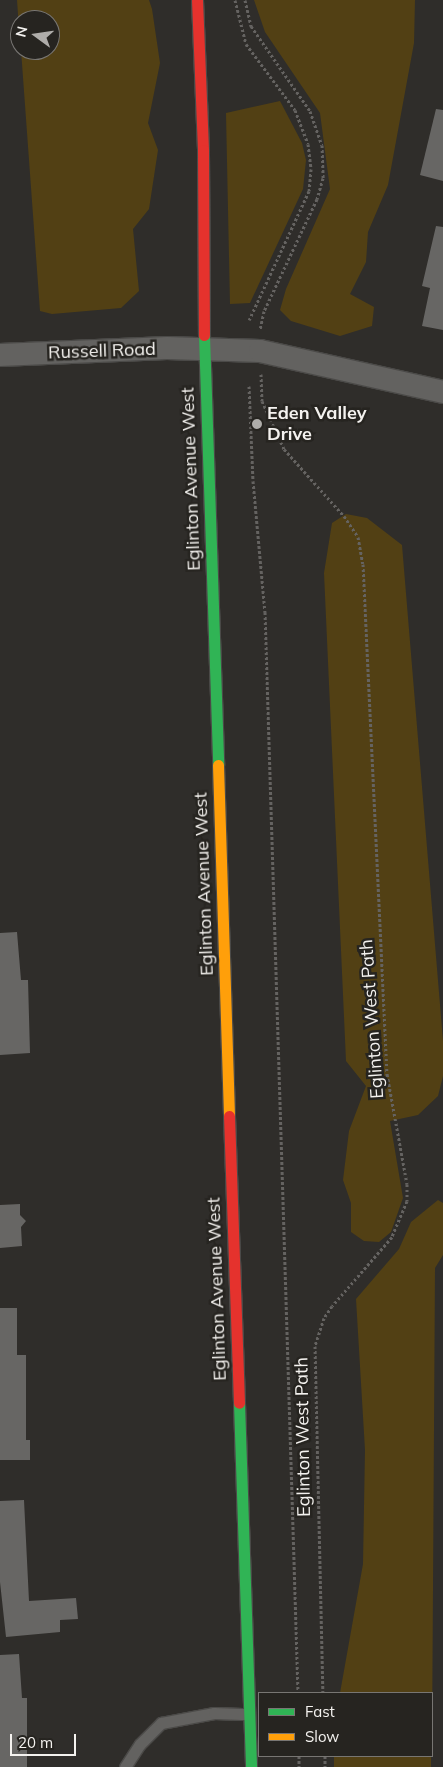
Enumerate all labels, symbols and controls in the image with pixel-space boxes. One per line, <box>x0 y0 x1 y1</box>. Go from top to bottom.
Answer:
north arrow <box>10 10 60 60</box>
text: N <box>11 24 31 39</box>
street label: Russell Road <box>48 338 156 364</box>
street label: Eglinton Avenue West <box>177 387 205 571</box>
place label: Eden Valley Drive <box>267 403 366 446</box>
marker: Eden Valley Drive <box>251 418 263 430</box>
street label: Eglinton Avenue West <box>190 792 218 976</box>
street label: Eglinton West Path <box>356 939 388 1099</box>
street label: Eglinton Avenue West <box>203 1197 231 1381</box>
street label: Eglinton West Path <box>291 1357 315 1517</box>
legend <box>258 1692 433 1757</box>
text: Fast <box>305 1702 335 1721</box>
scale bar <box>12 1724 79 1756</box>
text: Slow <box>305 1727 339 1746</box>
text: 20 m <box>18 1733 53 1752</box>

